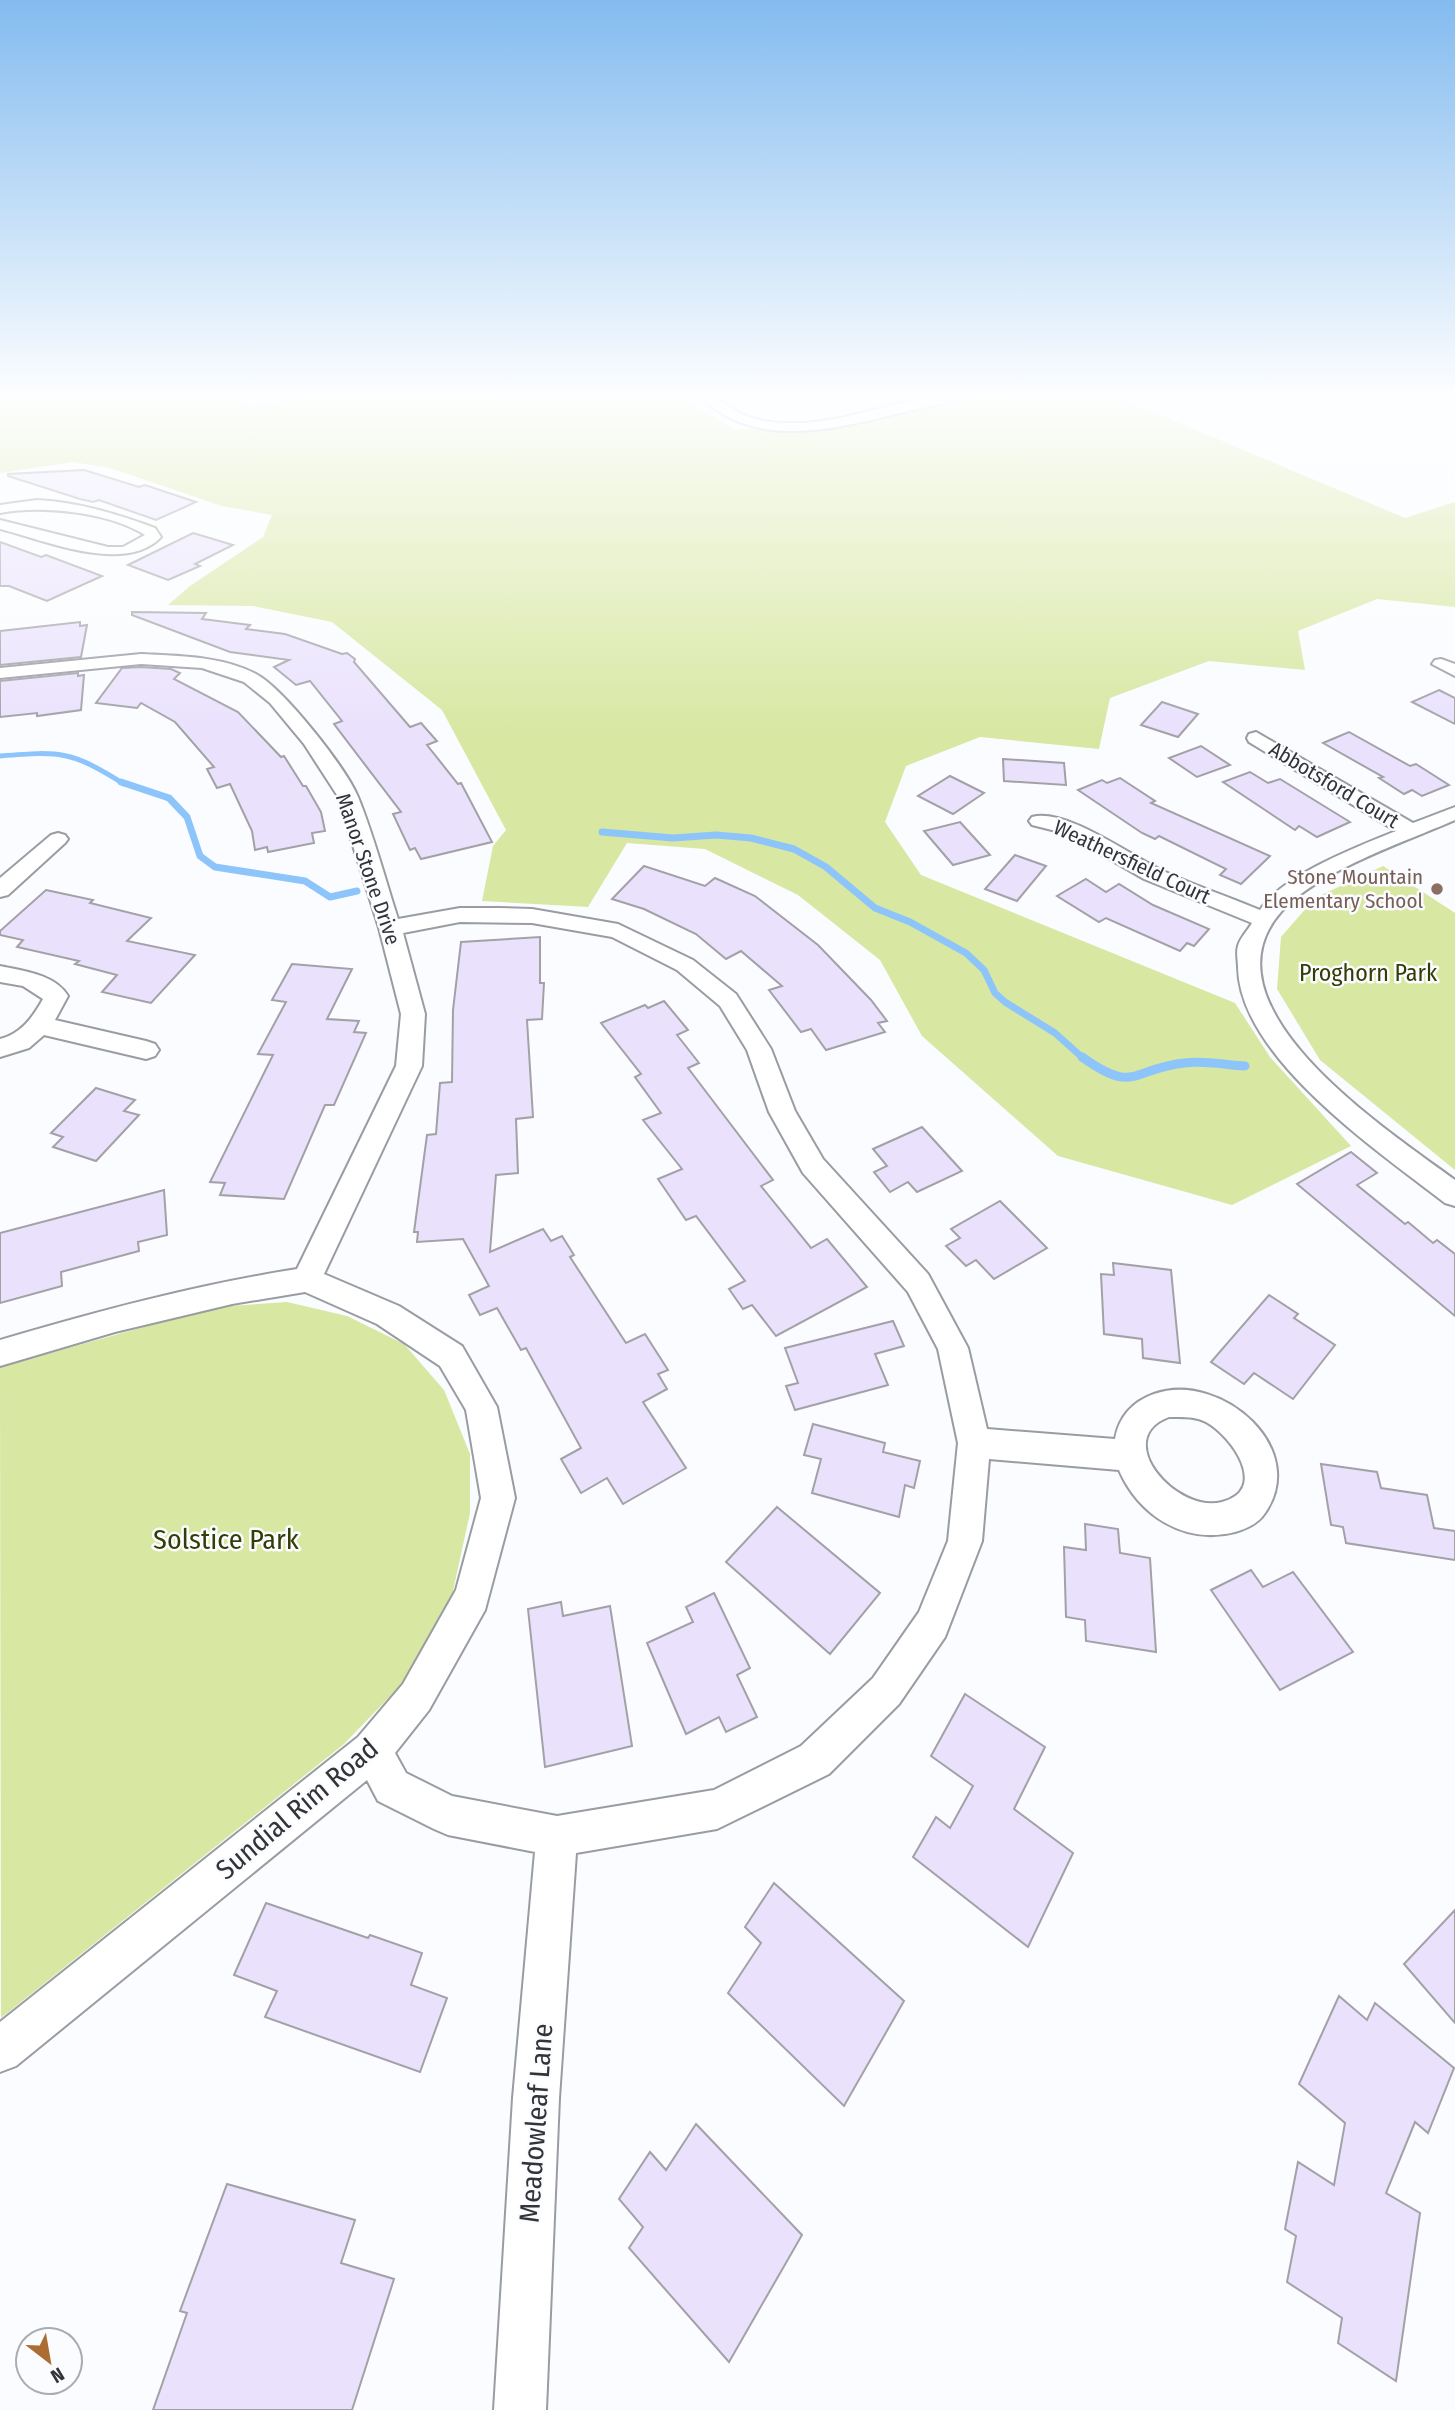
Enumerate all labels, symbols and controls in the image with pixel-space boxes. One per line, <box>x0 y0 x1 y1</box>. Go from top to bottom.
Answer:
street label: Abbotsford Court <box>1264 736 1404 834</box>
street label: Manor Stone Drive <box>330 790 406 948</box>
street label: Weathersfield Court <box>1050 814 1215 910</box>
place label: Stone Mountain Elementary School <box>1263 864 1423 914</box>
marker: Stone Mountain Elementary School <box>1429 881 1445 897</box>
park label: Proghorn Park <box>1299 959 1438 987</box>
park label: Solstice Park <box>153 1523 300 1556</box>
street label: Sundial Rim Road <box>209 1732 385 1886</box>
street label: Meadowleaf Lane <box>513 2022 559 2224</box>
north arrow <box>14 2326 84 2396</box>
text: N <box>47 2362 68 2388</box>

